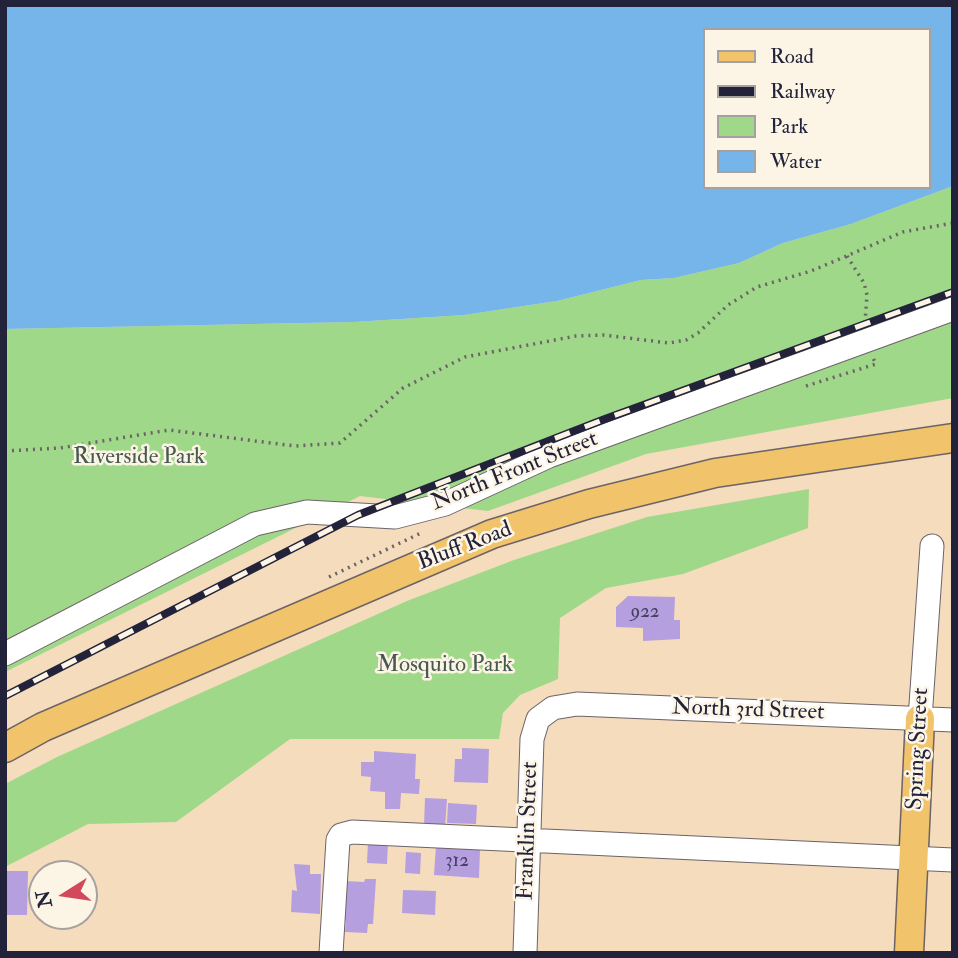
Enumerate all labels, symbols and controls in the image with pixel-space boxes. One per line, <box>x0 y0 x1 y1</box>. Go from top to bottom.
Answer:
legend <box>702 28 930 189</box>
text: Road <box>770 43 814 70</box>
text: Railway <box>770 78 835 105</box>
text: Park <box>770 113 808 140</box>
text: Water <box>770 148 822 175</box>
street label: North Front Street <box>428 426 602 518</box>
park label: Riverside Park <box>73 444 205 472</box>
street label: Bluff Road <box>414 516 516 578</box>
house number: 922 <box>631 602 659 624</box>
park label: Mosquito Park <box>377 652 513 680</box>
street label: Spring Street <box>902 687 936 811</box>
street label: North 3rd Street <box>671 695 825 727</box>
street label: Franklin Street <box>513 761 545 901</box>
house number: 312 <box>445 851 469 873</box>
north arrow <box>28 860 98 930</box>
text: N <box>31 888 58 910</box>

